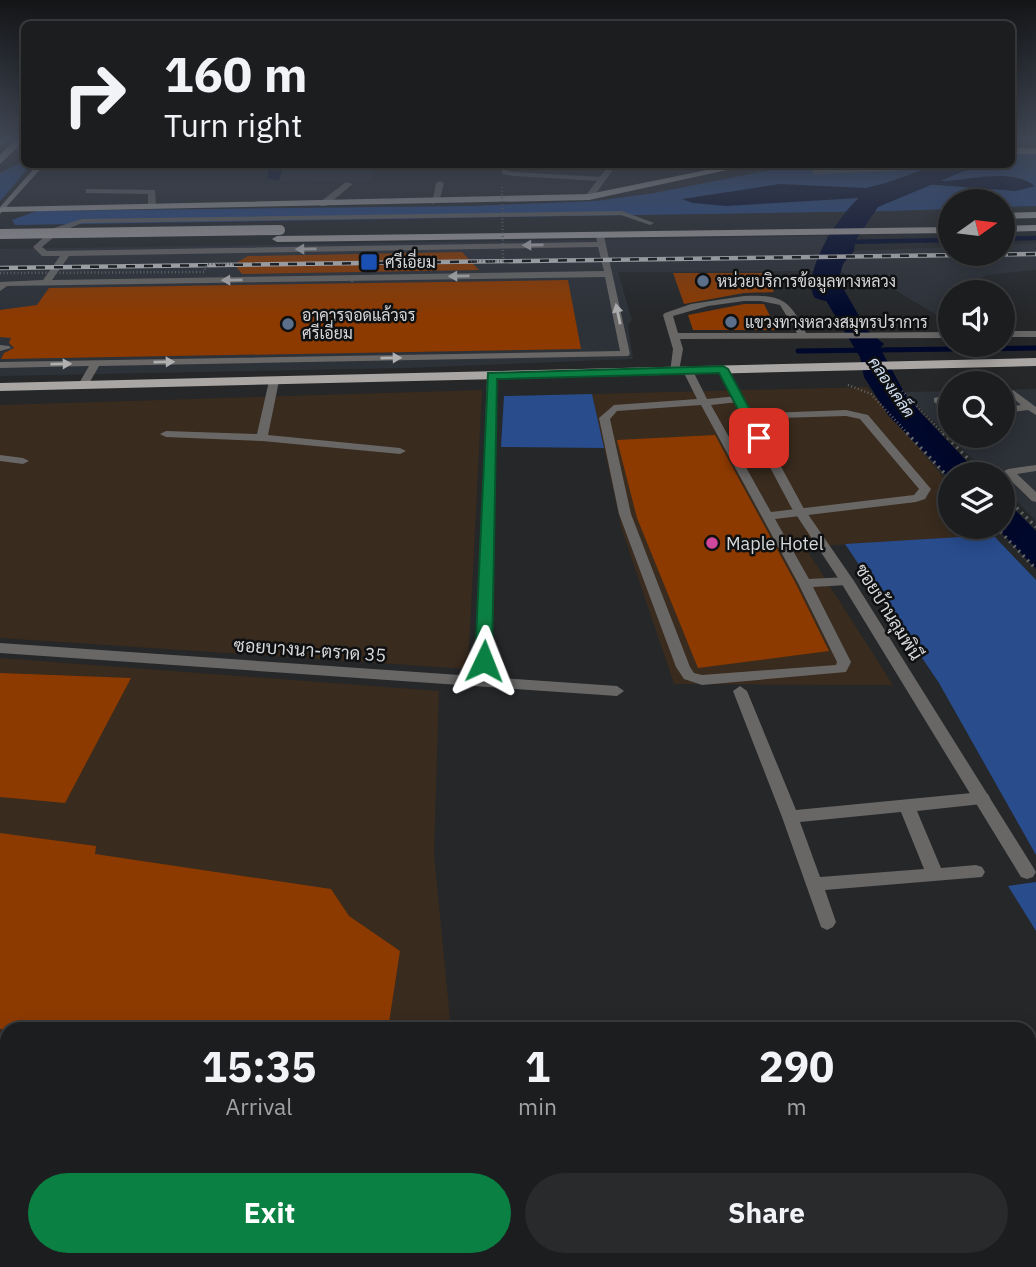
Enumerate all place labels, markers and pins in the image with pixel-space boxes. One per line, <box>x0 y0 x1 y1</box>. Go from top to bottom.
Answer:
place label: ศรีเอี่ยม <box>385 248 436 272</box>
marker: ศรีเอี่ยม <box>359 252 379 272</box>
place label: หน่วยบริการข้อมูลทางหลวง <box>717 271 896 293</box>
marker: หน่วยบริการข้อมูลทางหลวง <box>695 273 711 289</box>
place label: อาคารจอดแล้วจร ศรีเอี่ยม <box>302 305 416 343</box>
place label: แขวงทางหลวงสมุทรปราการ <box>745 312 928 334</box>
marker: แขวงทางหลวงสมุทรปราการ <box>723 314 739 330</box>
marker: อาคารจอดแล้วจร ศรีเอี่ยม <box>280 316 296 332</box>
pin <box>729 408 789 468</box>
place label: Maple Hotel <box>726 532 824 555</box>
marker: Maple Hotel <box>704 535 720 551</box>

